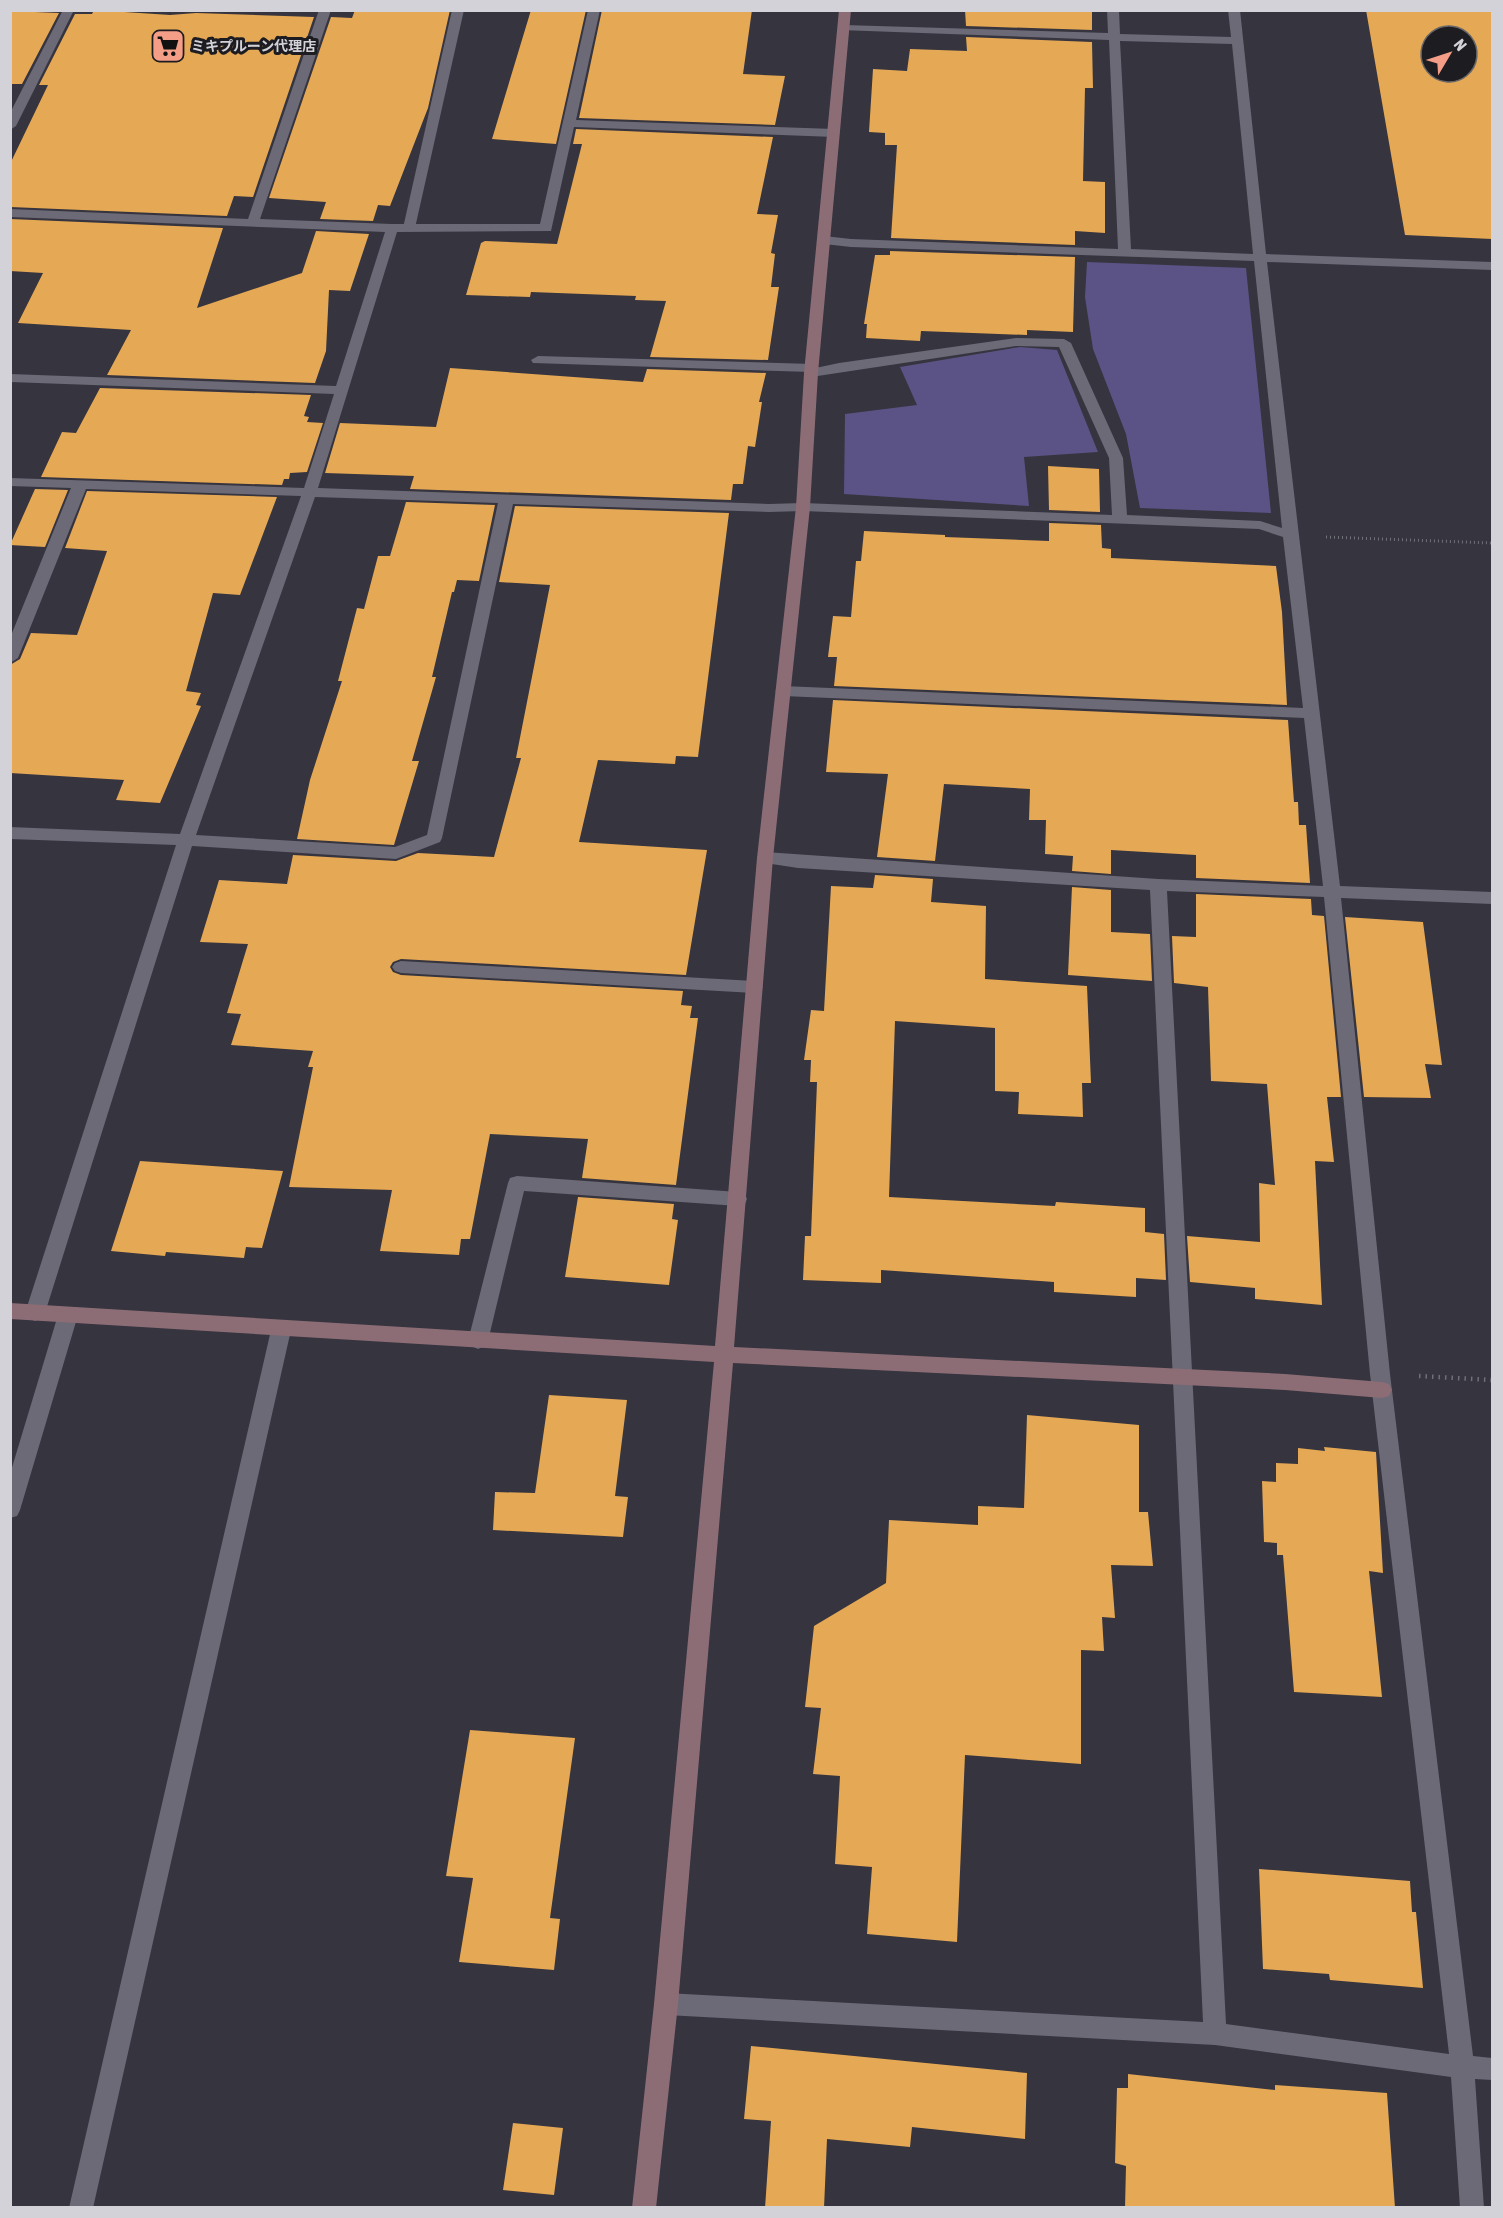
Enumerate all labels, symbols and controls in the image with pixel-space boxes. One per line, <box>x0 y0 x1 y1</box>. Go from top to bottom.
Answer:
north arrow <box>1419 24 1479 84</box>
supermarket icon: ミキプルーン代理店 <box>150 28 186 64</box>
text: N <box>1451 35 1471 54</box>
place label: ミキプルーン代理店 <box>191 38 316 54</box>

